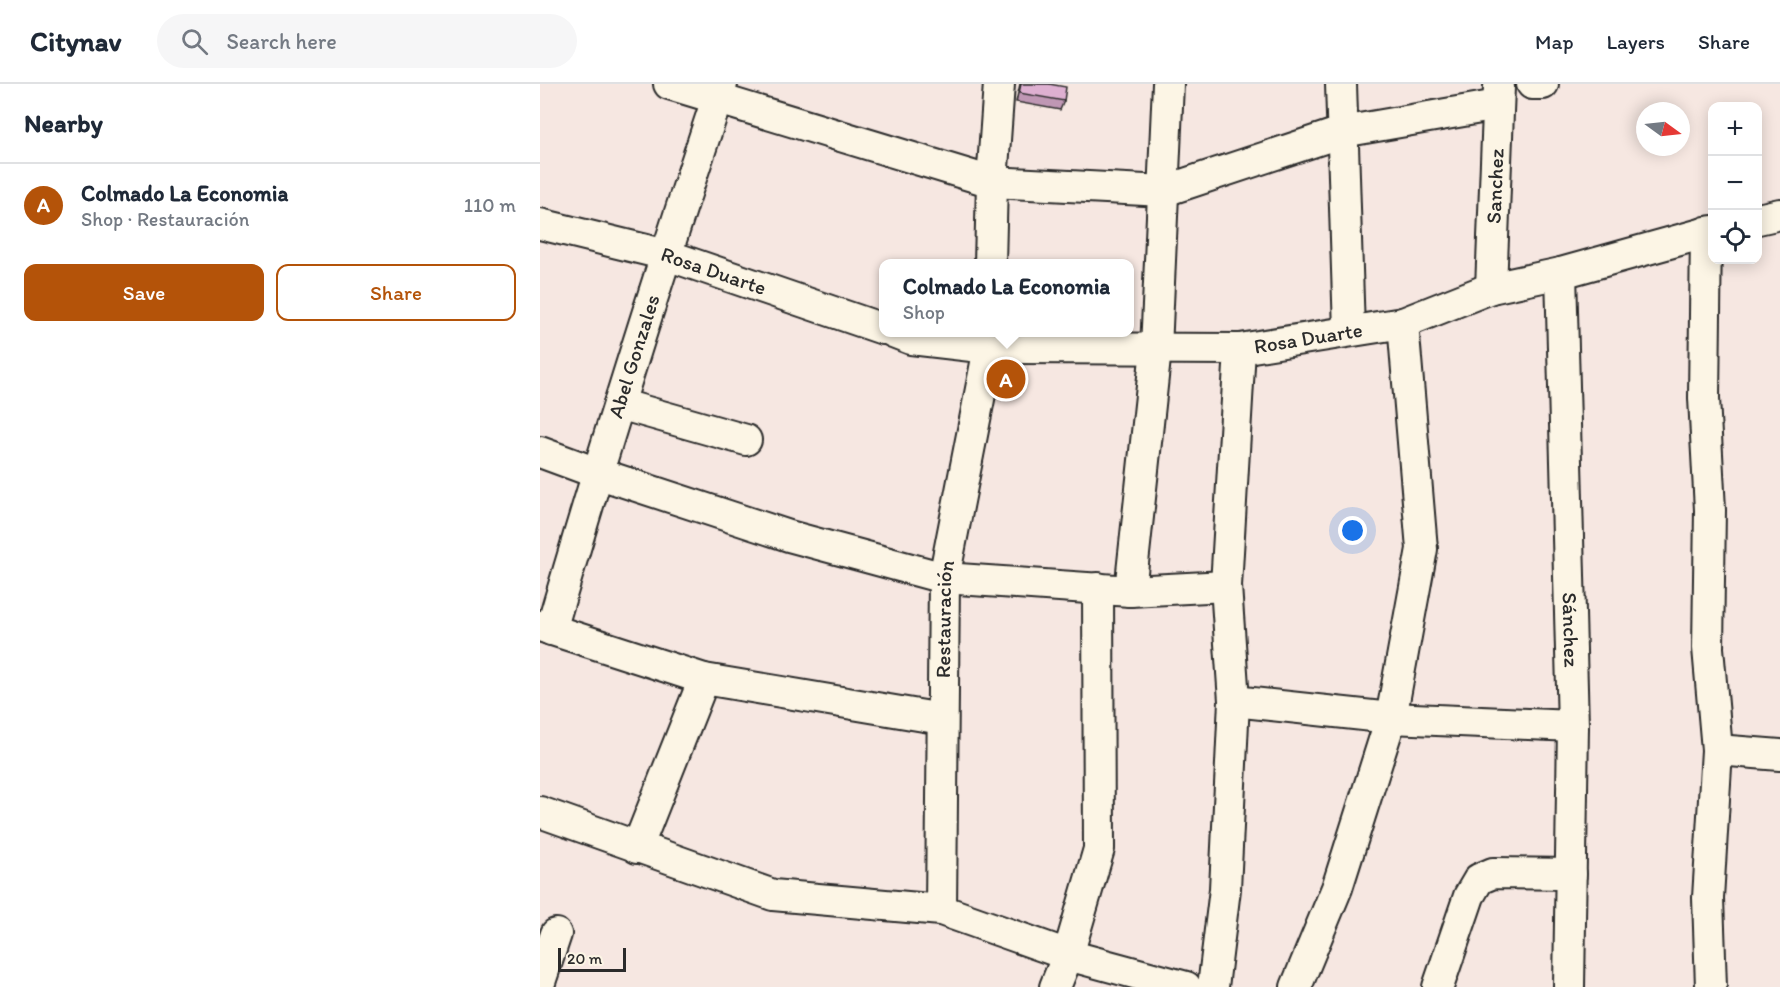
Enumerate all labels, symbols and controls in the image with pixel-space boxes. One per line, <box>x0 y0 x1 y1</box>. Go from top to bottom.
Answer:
search box <box>157 14 577 68</box>
text: Citynav <box>30 24 121 58</box>
icon: search <box>178 25 211 58</box>
text: Search here <box>226 28 337 55</box>
text: Map <box>1535 29 1574 54</box>
text: Layers <box>1607 29 1665 54</box>
text: Share <box>1698 29 1750 54</box>
north arrow <box>1636 102 1690 156</box>
map controls <box>1708 102 1762 264</box>
button: + <box>1708 102 1762 156</box>
text: Nearby <box>24 107 103 139</box>
street label: Sanchez <box>1481 148 1509 224</box>
button: − <box>1708 156 1762 210</box>
text: Colmado La Economia <box>81 180 288 207</box>
text: A <box>37 193 50 217</box>
text: 110 m <box>464 193 516 217</box>
text: Shop · Restauración <box>81 207 250 231</box>
button: locate <box>1708 210 1762 264</box>
street label: Rosa Duarte <box>658 241 770 300</box>
popup <box>879 259 1134 337</box>
button: Save <box>24 264 264 321</box>
button: Share <box>276 264 516 321</box>
text: Colmado La Economia <box>903 273 1110 300</box>
street label: Abel Gonzales <box>602 291 665 421</box>
text: Shop <box>903 300 945 324</box>
street label: Rosa Duarte <box>1252 317 1364 359</box>
pin: A <box>986 356 1026 402</box>
your location <box>1338 516 1367 545</box>
street label: Restauración <box>930 558 959 678</box>
street label: Sánchez <box>1557 592 1584 668</box>
scale bar <box>558 945 626 972</box>
text: 20 m <box>567 949 602 968</box>

